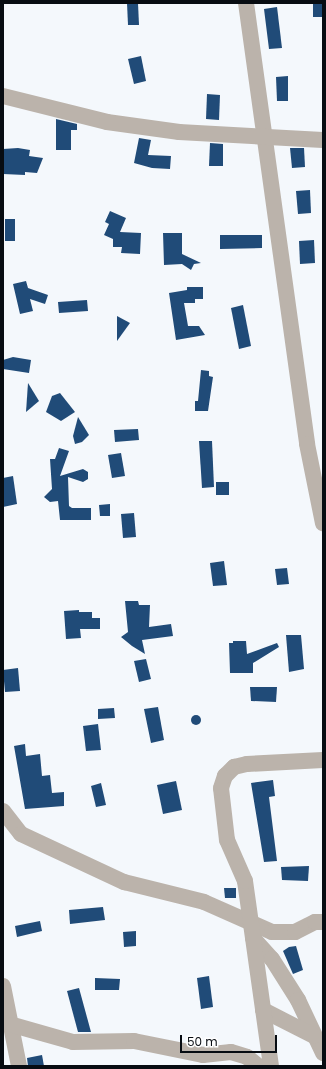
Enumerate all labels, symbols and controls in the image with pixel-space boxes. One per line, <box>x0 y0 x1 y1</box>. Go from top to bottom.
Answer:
scale bar <box>182 1027 279 1053</box>
text: 50 m <box>187 1033 218 1050</box>

